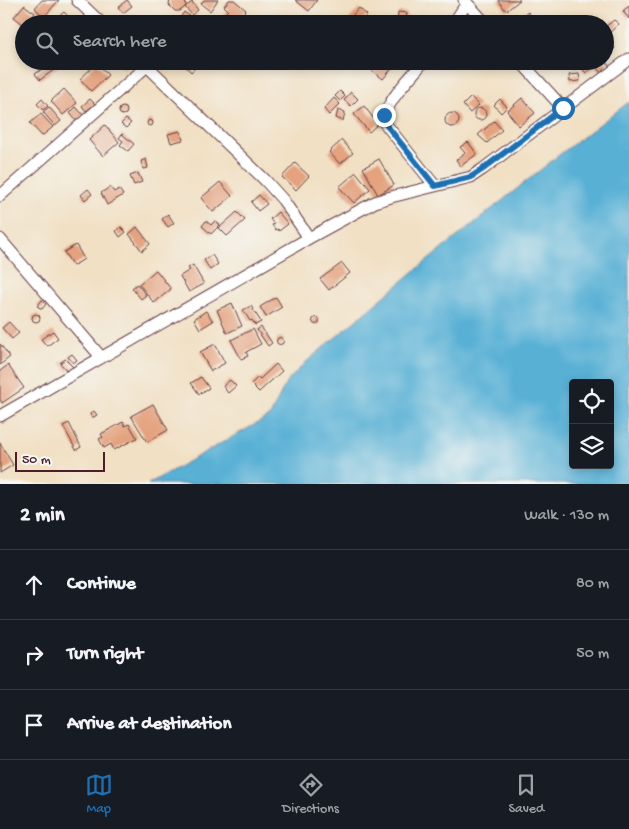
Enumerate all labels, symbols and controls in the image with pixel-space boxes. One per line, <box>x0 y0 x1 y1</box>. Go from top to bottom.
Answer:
search box <box>15 15 614 70</box>
icon: search <box>33 29 61 57</box>
text: Search here <box>73 31 167 54</box>
route start <box>552 97 575 120</box>
route end <box>373 104 396 127</box>
map controls <box>569 379 614 469</box>
button: locate <box>569 379 614 424</box>
button: layers <box>569 424 614 469</box>
scale bar <box>15 449 105 472</box>
text: 50 m <box>22 452 51 469</box>
text: 2 min <box>20 504 65 529</box>
text: Walk · 130 m <box>524 507 609 526</box>
icon: ahead <box>20 571 48 599</box>
text: Continue <box>67 573 136 596</box>
text: 80 m <box>576 575 609 594</box>
icon: right <box>20 641 48 669</box>
text: Turn right <box>67 643 143 666</box>
text: 50 m <box>576 645 609 664</box>
icon: arrive <box>20 711 48 739</box>
text: Arrive at destination <box>67 713 231 736</box>
tab: Map <box>85 771 113 818</box>
tab: Directions <box>282 771 339 818</box>
tab: Saved <box>508 771 544 818</box>

